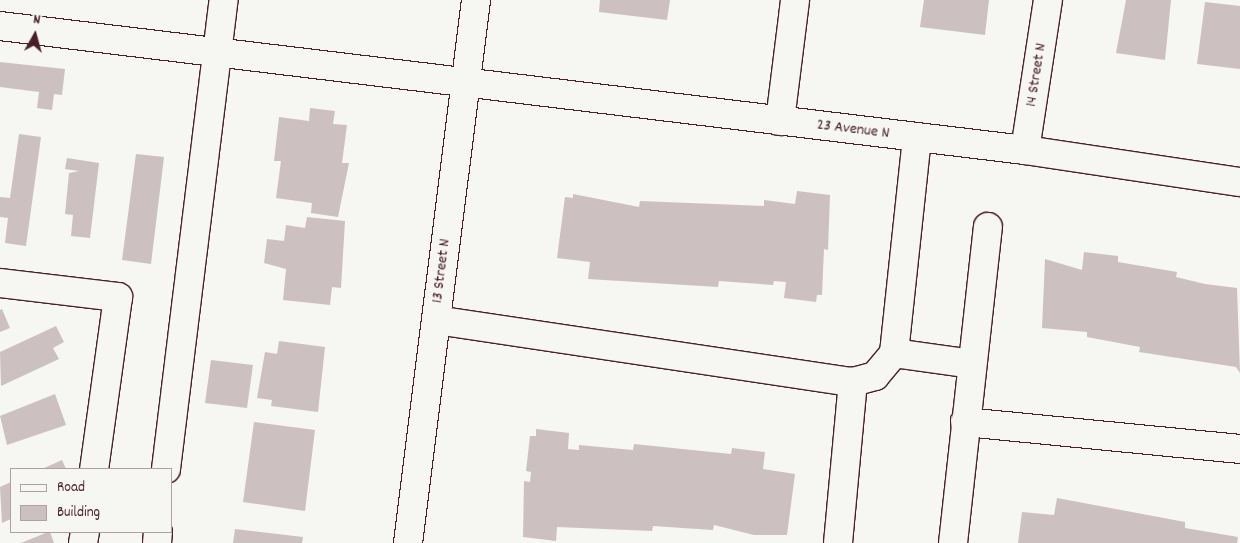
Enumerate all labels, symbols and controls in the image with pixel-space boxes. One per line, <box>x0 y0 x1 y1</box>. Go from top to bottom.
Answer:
north arrow <box>10 10 60 60</box>
text: N <box>32 10 41 30</box>
street label: 14 Street N <box>1022 42 1052 108</box>
street label: 23 Avenue N <box>816 116 890 144</box>
street label: 13 Street N <box>429 238 455 304</box>
legend <box>10 468 172 533</box>
text: Road <box>57 477 85 499</box>
text: Building <box>57 502 100 524</box>

